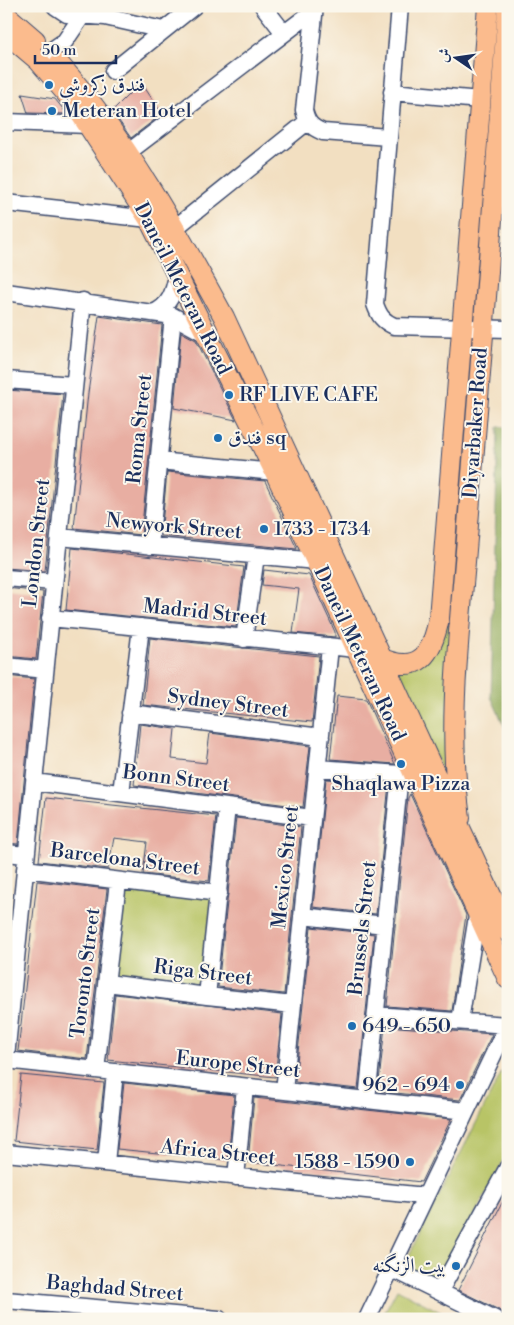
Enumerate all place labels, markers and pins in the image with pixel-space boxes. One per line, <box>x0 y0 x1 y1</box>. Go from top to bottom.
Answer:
place label: فندق زكروشي <box>59 73 146 103</box>
marker: فندق زكروشي <box>43 79 55 91</box>
place label: Meteran Hotel <box>62 99 192 124</box>
marker: Meteran Hotel <box>46 105 58 117</box>
place label: RF LIVE CAFE <box>239 383 378 408</box>
marker: RF LIVE CAFE <box>223 389 235 401</box>
place label: فندق sq <box>228 426 287 451</box>
marker: فندق sq <box>212 432 224 444</box>
place label: 1733 - 1734 <box>274 517 371 542</box>
marker: 1733 - 1734 <box>258 523 270 535</box>
marker: Shaqlawa Pizza <box>395 758 407 770</box>
place label: Shaqlawa Pizza <box>332 772 471 797</box>
place label: 649 - 650 <box>362 1014 451 1039</box>
marker: 649 - 650 <box>346 1020 358 1032</box>
place label: 962 - 694 <box>362 1073 450 1098</box>
marker: 962 - 694 <box>454 1079 466 1091</box>
place label: 1588 - 1590 <box>295 1150 400 1175</box>
marker: 1588 - 1590 <box>404 1156 416 1168</box>
place label: بيت الزنگنه <box>372 1252 446 1279</box>
marker: بيت الزنگنه <box>450 1260 462 1272</box>

